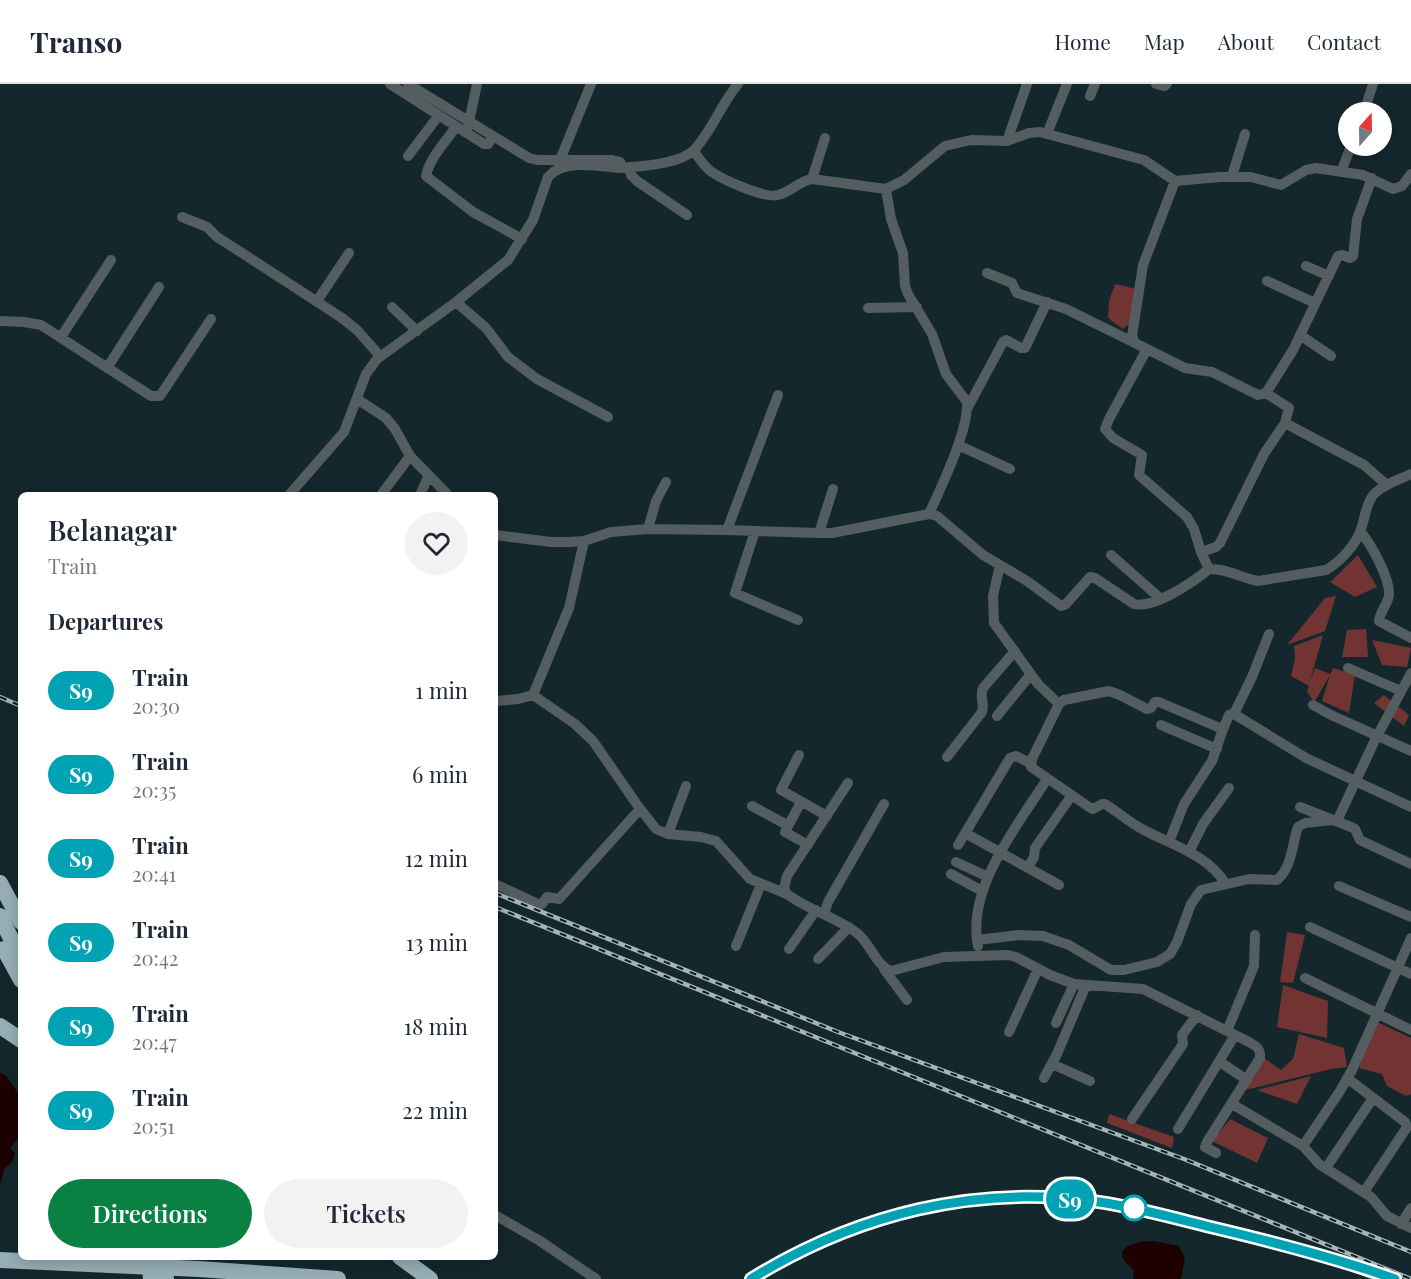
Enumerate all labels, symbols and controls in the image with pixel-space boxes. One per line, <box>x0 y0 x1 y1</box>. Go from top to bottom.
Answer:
text: Transo <box>30 23 122 60</box>
text: Home <box>1055 27 1111 55</box>
text: Map <box>1144 27 1185 55</box>
text: About <box>1218 27 1274 55</box>
text: Contact <box>1307 27 1381 55</box>
north arrow <box>1338 102 1392 156</box>
map controls <box>1338 102 1392 156</box>
text: Belanagar <box>48 511 177 548</box>
button: heart <box>405 512 468 575</box>
text: Train <box>48 552 97 579</box>
text: Departures <box>48 606 163 636</box>
text: Train <box>132 662 189 692</box>
text: 1 min <box>415 675 468 705</box>
text: S9 <box>69 676 93 704</box>
text: 20:30 <box>132 692 180 719</box>
text: Train <box>132 746 189 776</box>
text: 6 min <box>412 759 468 789</box>
text: S9 <box>69 760 93 788</box>
text: 20:35 <box>132 776 176 803</box>
text: Train <box>132 830 189 860</box>
text: 12 min <box>405 843 468 873</box>
text: S9 <box>69 844 93 872</box>
text: 20:41 <box>132 860 176 887</box>
text: Train <box>132 914 189 944</box>
text: 13 min <box>406 927 468 957</box>
text: S9 <box>69 928 93 956</box>
text: 20:42 <box>132 944 178 971</box>
text: Train <box>132 998 189 1028</box>
text: 18 min <box>404 1011 468 1041</box>
text: S9 <box>69 1012 93 1040</box>
text: 20:47 <box>132 1028 177 1055</box>
text: Train <box>132 1082 189 1112</box>
text: 22 min <box>402 1095 468 1125</box>
text: S9 <box>69 1096 93 1124</box>
text: 20:51 <box>132 1112 175 1139</box>
button: Directions <box>48 1179 252 1248</box>
button: Tickets <box>264 1179 468 1248</box>
line badge: S9 <box>1043 1180 1097 1218</box>
text: S9 <box>1058 1185 1082 1213</box>
unlabelled marker <box>1121 1195 1147 1221</box>

